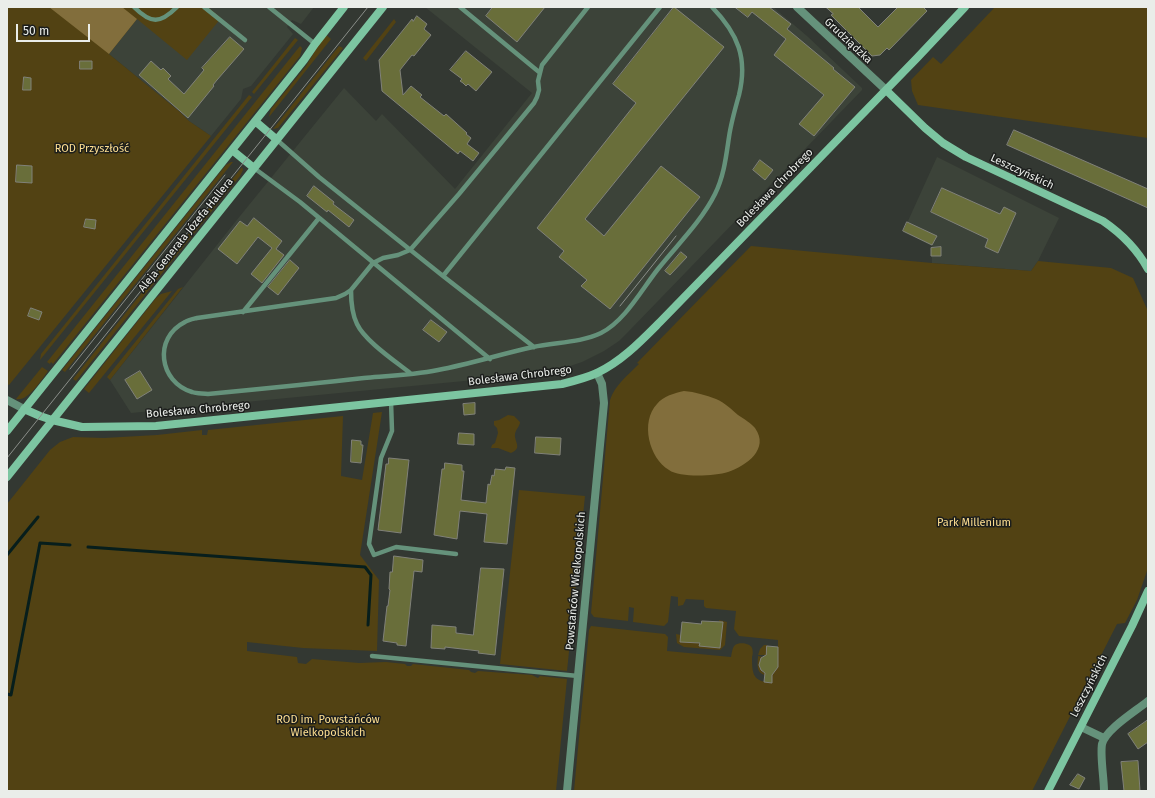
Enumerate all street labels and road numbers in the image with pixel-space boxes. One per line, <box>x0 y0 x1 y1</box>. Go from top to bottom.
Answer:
street label: Grudziądzka <box>821 15 875 67</box>
street label: Bolesława Chrobrego <box>734 146 816 230</box>
street label: Leszczyńskich <box>988 152 1056 192</box>
street label: Aleja Generała Józefa Hallera <box>136 175 236 295</box>
street label: Bolesława Chrobrego <box>467 363 573 389</box>
street label: Bolesława Chrobrego <box>145 399 251 421</box>
street label: Powstańców Wielkopolskich <box>563 511 589 651</box>
street label: Leszczyńskich <box>1068 652 1110 720</box>

